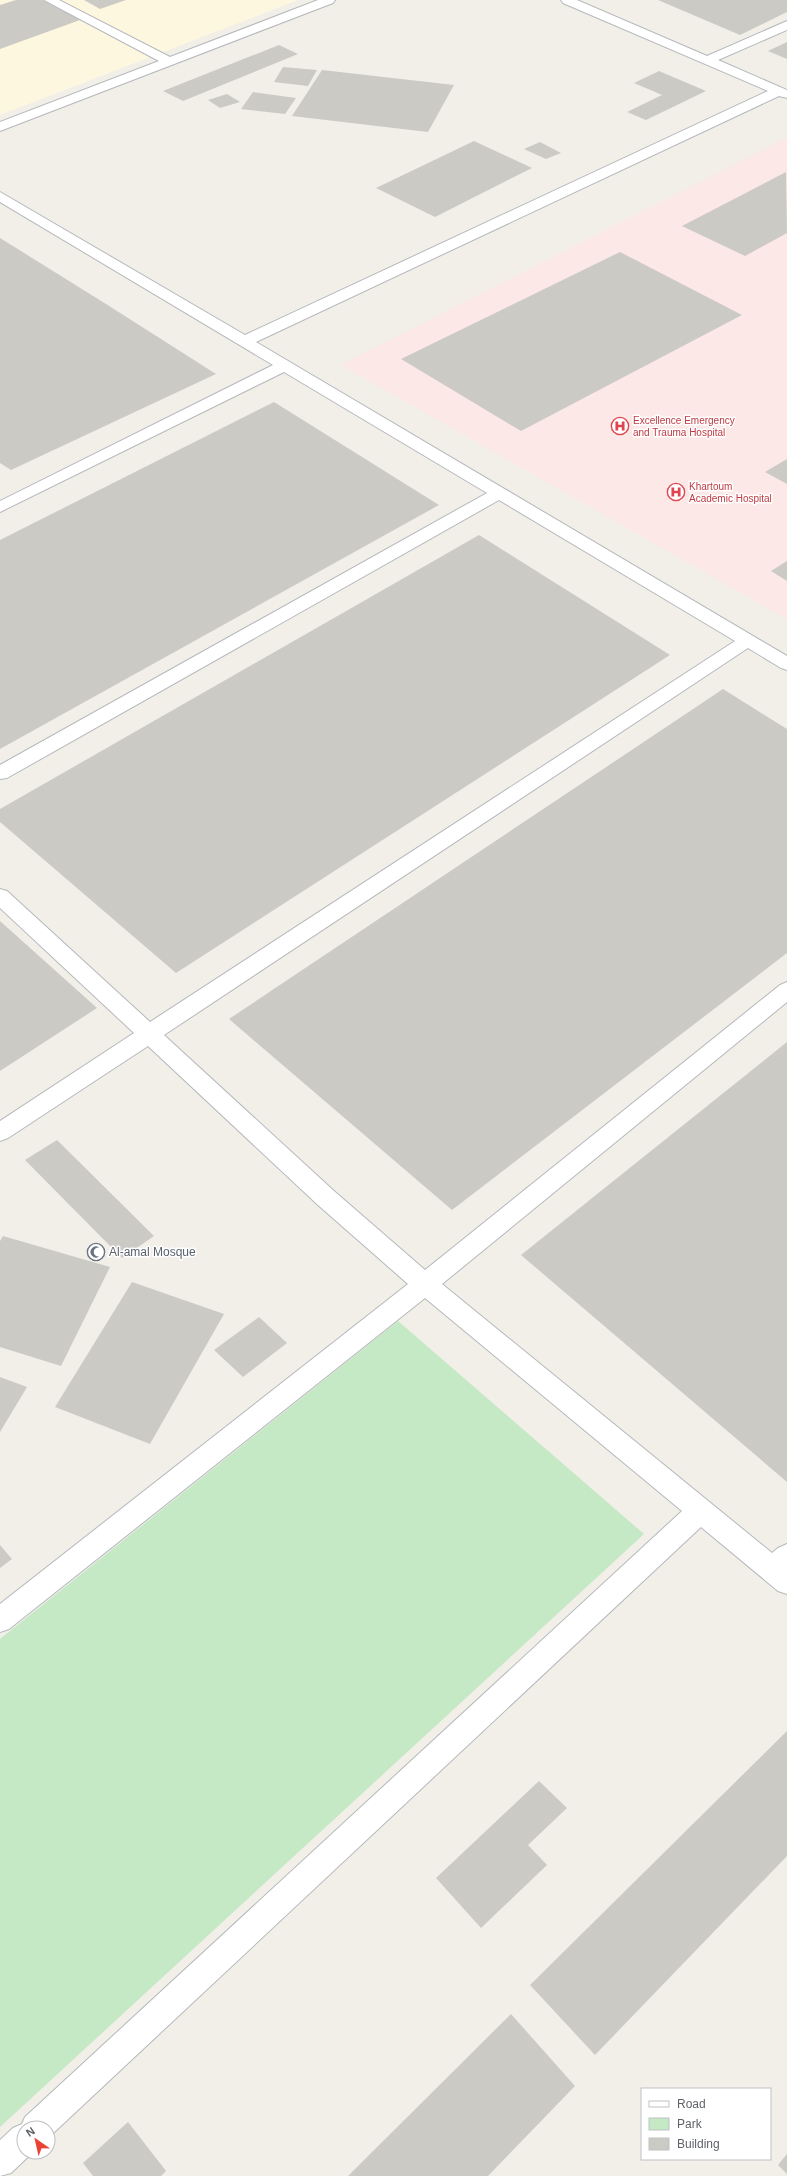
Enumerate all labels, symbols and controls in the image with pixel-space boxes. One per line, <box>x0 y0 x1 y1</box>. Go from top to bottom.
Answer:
place label: Excellence Emergency and Trauma Hospital <box>633 415 735 438</box>
hospital icon: Excellence Emergency and Trauma Hospital <box>610 416 630 436</box>
place label: Khartoum Academic Hospital <box>689 481 772 504</box>
hospital icon: Khartoum Academic Hospital <box>666 482 686 502</box>
mosque icon: Al-amal Mosque <box>86 1242 106 1262</box>
place label: Al-amal Mosque <box>109 1245 196 1259</box>
legend <box>641 2088 771 2160</box>
text: Road <box>677 2097 706 2111</box>
text: Park <box>677 2117 703 2131</box>
north arrow <box>16 2120 56 2160</box>
text: N <box>24 2124 37 2139</box>
text: Building <box>677 2137 720 2151</box>

